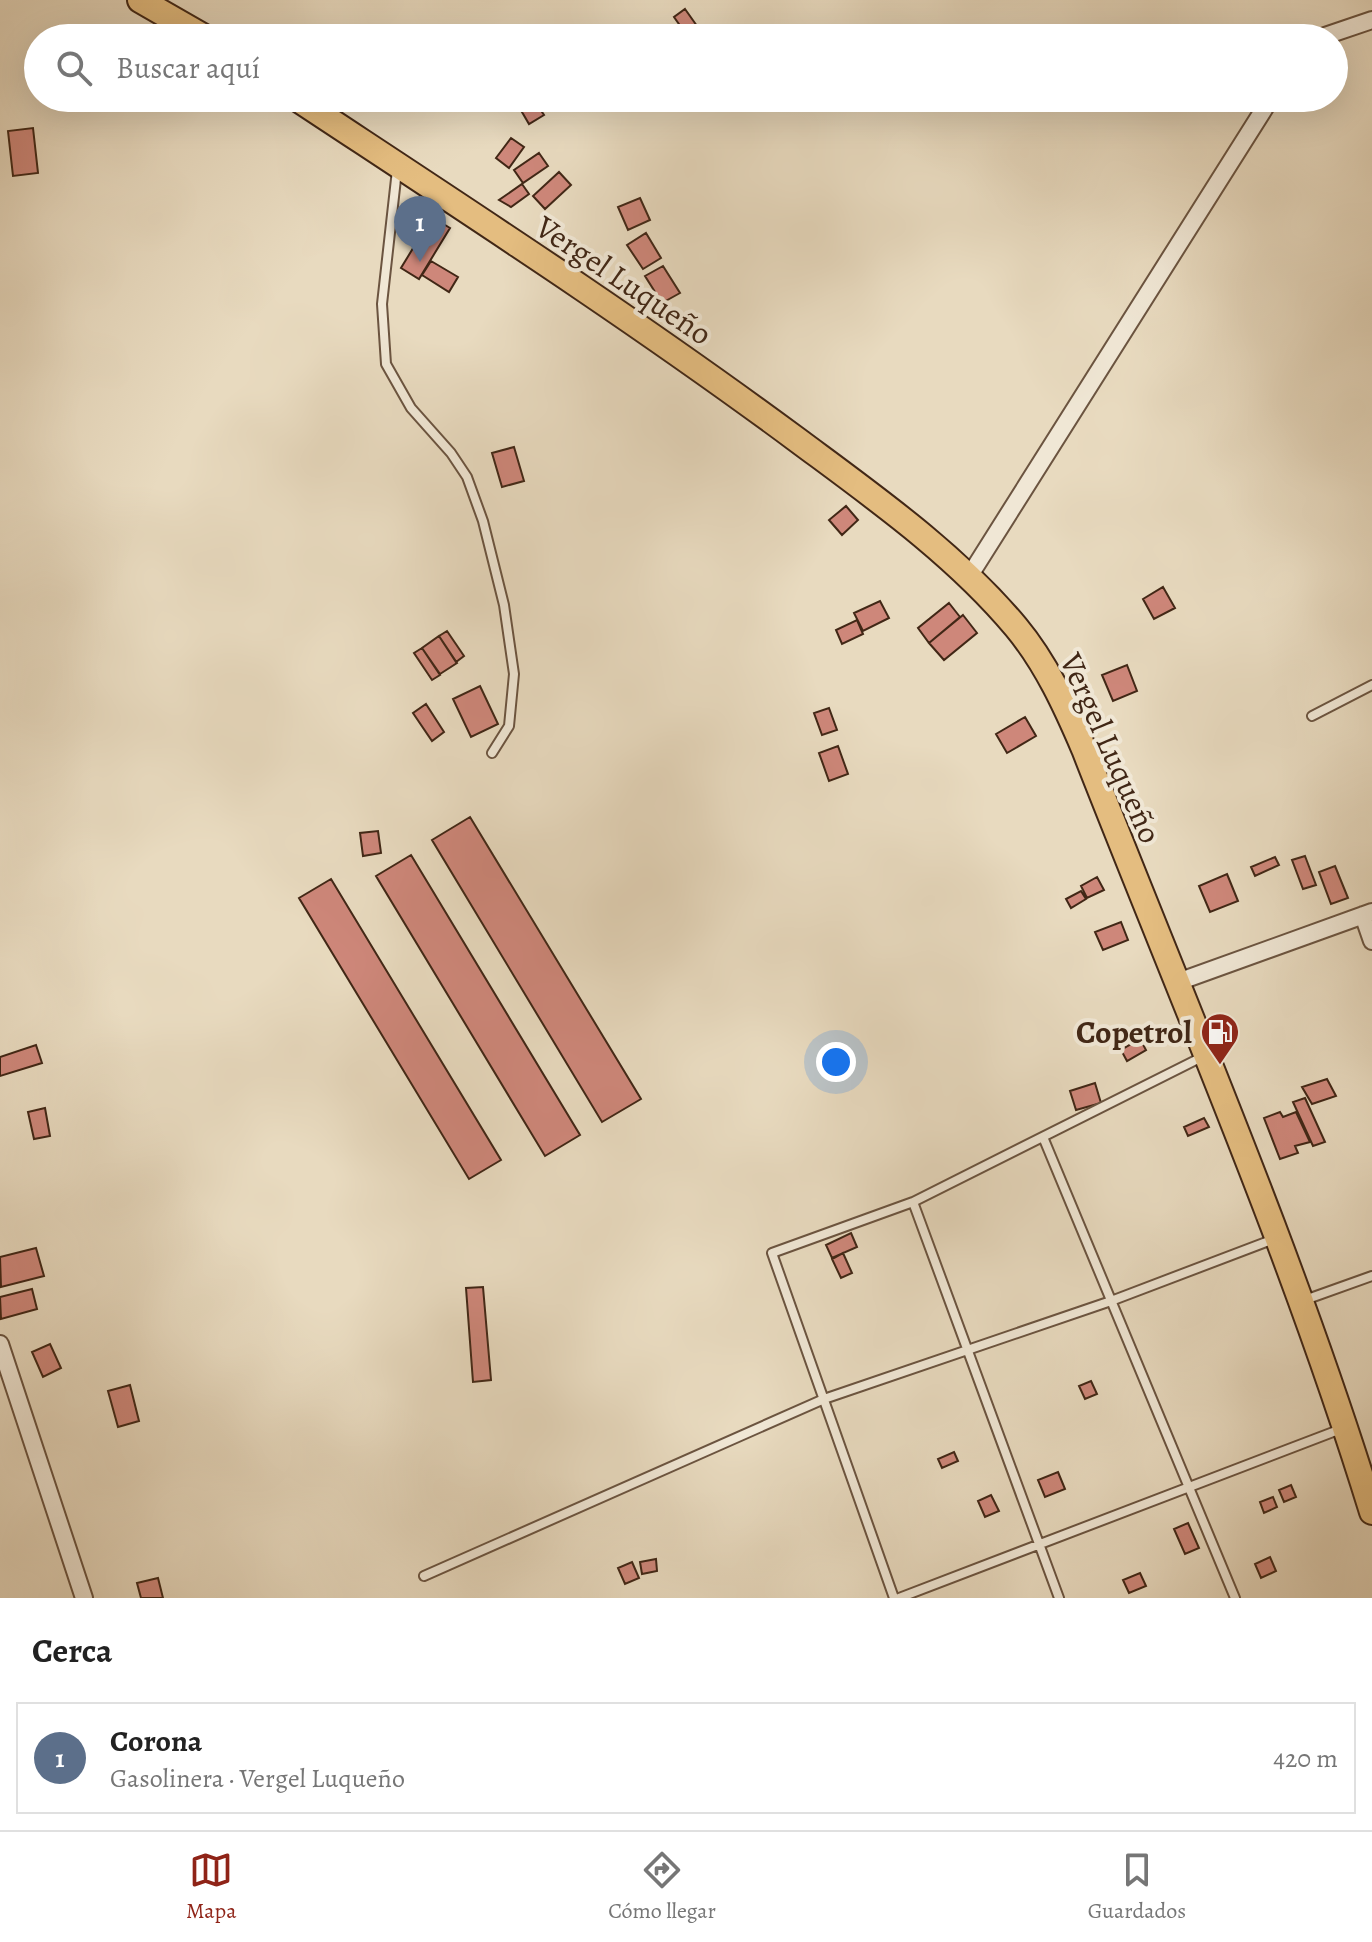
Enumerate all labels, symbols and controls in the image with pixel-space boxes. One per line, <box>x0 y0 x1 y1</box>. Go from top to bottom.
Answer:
search box <box>24 24 1348 112</box>
icon: search <box>52 46 96 90</box>
text: Buscar aquí <box>116 48 260 88</box>
pin: 1 <box>394 196 446 262</box>
street label: Vergel Luqueño <box>526 204 721 355</box>
street label: Vergel Luqueño <box>1049 645 1173 850</box>
place label: Copetrol <box>1076 1010 1193 1054</box>
fuel station icon: Copetrol <box>1199 1011 1241 1066</box>
your location <box>816 1042 856 1082</box>
text: Cerca <box>32 1627 113 1674</box>
text: Corona <box>110 1721 202 1761</box>
text: 1 <box>55 1741 65 1776</box>
text: 420 m <box>1273 1741 1338 1776</box>
text: Gasolinera · Vergel Luqueño <box>110 1761 405 1796</box>
tab: Mapa <box>186 1848 236 1926</box>
tab: Cómo llegar <box>608 1848 716 1926</box>
tab: Guardados <box>1088 1848 1186 1926</box>

